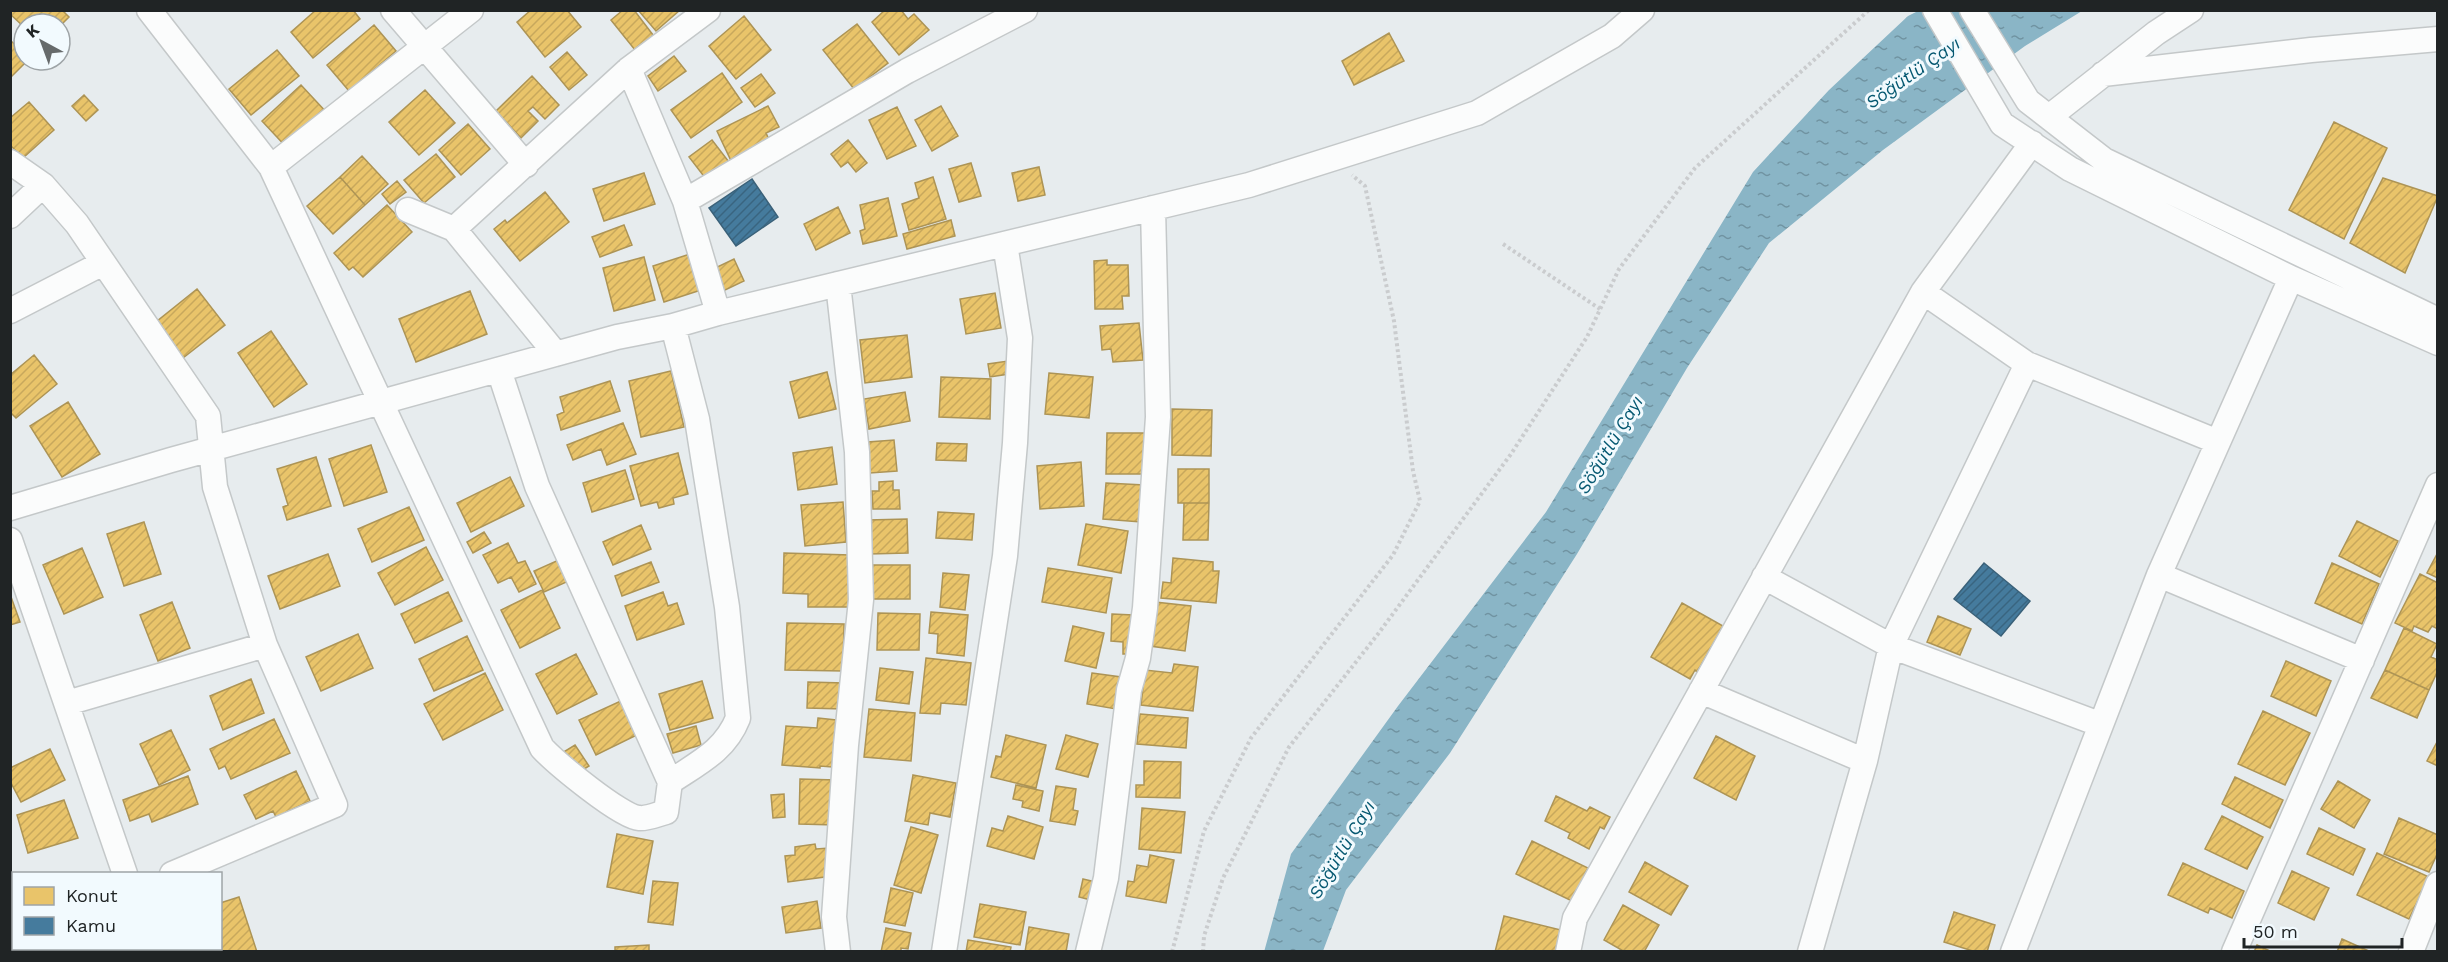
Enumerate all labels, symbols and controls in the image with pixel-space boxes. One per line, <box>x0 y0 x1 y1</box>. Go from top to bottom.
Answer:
north arrow <box>12 12 72 72</box>
text: K <box>22 20 43 42</box>
water label: Söğütlü Çayı <box>1861 32 1964 113</box>
water label: Söğütlü Çayı <box>1572 392 1647 497</box>
water label: Söğütlü Çayı <box>1304 797 1379 902</box>
legend <box>12 872 222 950</box>
text: Konut <box>66 885 118 906</box>
scale bar <box>2244 911 2402 949</box>
text: Kamu <box>66 915 116 936</box>
text: 50 m <box>2253 921 2298 942</box>

